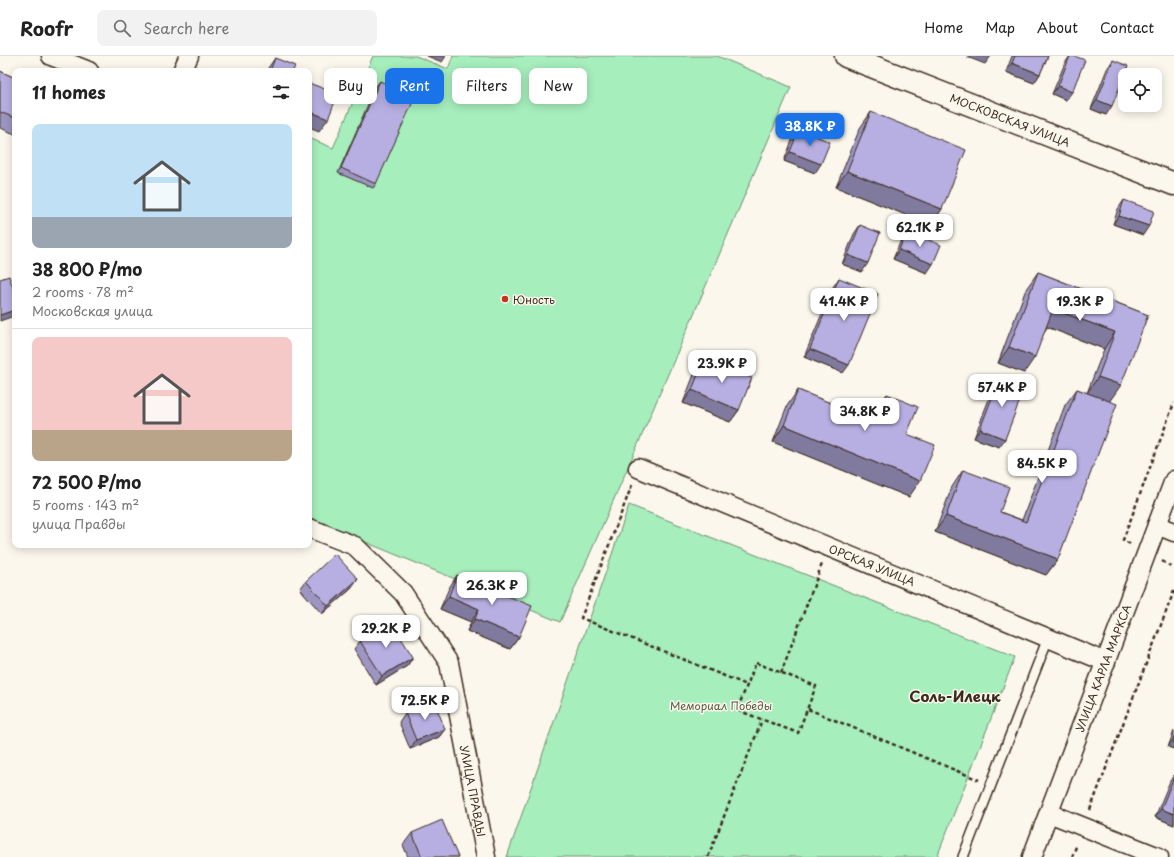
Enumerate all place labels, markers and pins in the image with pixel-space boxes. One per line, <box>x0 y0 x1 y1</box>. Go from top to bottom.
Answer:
pin: 38.8K ₽ <box>773 113 847 147</box>
pin: 62.1K ₽ <box>883 214 957 248</box>
pin: 41.4K ₽ <box>807 288 881 322</box>
pin: 19.3K ₽ <box>1043 288 1117 322</box>
place label: Юность <box>513 291 555 308</box>
marker: Юность <box>500 294 510 304</box>
pin: 23.9K ₽ <box>685 350 759 384</box>
pin: 57.4K ₽ <box>965 374 1039 408</box>
pin: 34.8K ₽ <box>828 398 902 432</box>
pin: 84.5K ₽ <box>1005 450 1079 484</box>
pin: 26.3K ₽ <box>455 572 529 606</box>
pin: 29.2K ₽ <box>349 615 423 649</box>
pin: 72.5K ₽ <box>388 687 462 721</box>

